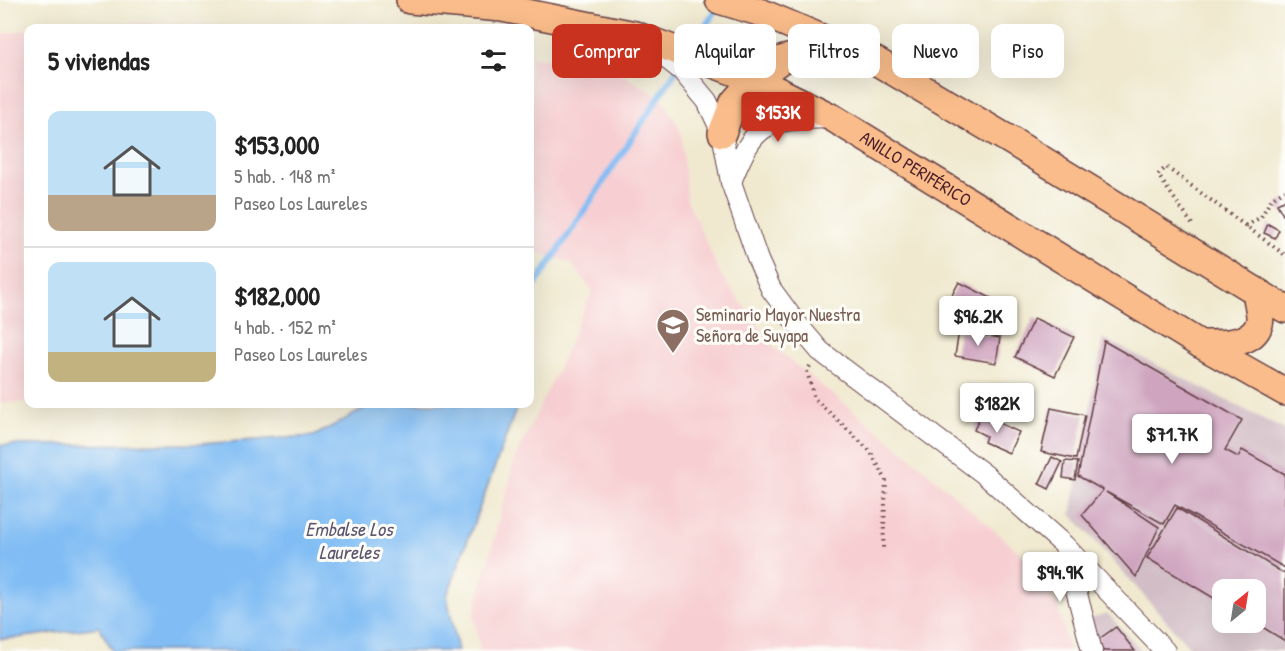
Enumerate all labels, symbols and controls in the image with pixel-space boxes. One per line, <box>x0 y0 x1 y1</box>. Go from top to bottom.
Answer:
chip: Comprar <box>552 24 662 78</box>
chip: Alquilar <box>674 24 776 78</box>
chip: Filtros <box>788 24 880 78</box>
chip: Nuevo <box>892 24 979 78</box>
chip: Piso <box>991 24 1064 78</box>
text: 5 viviendas <box>48 43 150 78</box>
icon: filters <box>477 44 510 77</box>
pin: $153K <box>736 92 820 143</box>
text: $153K <box>755 98 801 125</box>
street label: ANILLO PERIFÉRICO <box>856 125 976 212</box>
text: $153,000 <box>234 127 319 162</box>
icon: home <box>96 135 168 207</box>
text: 5 hab. · 148 m² <box>234 162 335 189</box>
text: Paseo Los Laureles <box>234 189 368 216</box>
text: $182,000 <box>234 278 320 313</box>
icon: home <box>96 286 168 358</box>
pin: $96.2K <box>929 296 1027 347</box>
place label: Seminario Mayor Nuestra Señora de Suyapa <box>696 302 860 348</box>
text: $96.2K <box>953 302 1003 329</box>
school or university icon: Seminario Mayor Nuestra Señora de Suyapa <box>655 307 691 354</box>
text: 4 hab. · 152 m² <box>234 313 336 340</box>
text: Paseo Los Laureles <box>234 340 368 367</box>
pin: $182K <box>955 383 1039 434</box>
text: $182K <box>974 389 1020 416</box>
pin: $71.7K <box>1123 414 1221 465</box>
text: $71.7K <box>1146 420 1198 447</box>
water label: Embalse Los Laureles <box>305 515 395 565</box>
pin: $94.9K <box>1011 552 1109 603</box>
text: $94.9K <box>1036 558 1084 585</box>
north arrow <box>1212 579 1266 633</box>
map controls <box>1212 579 1266 633</box>

